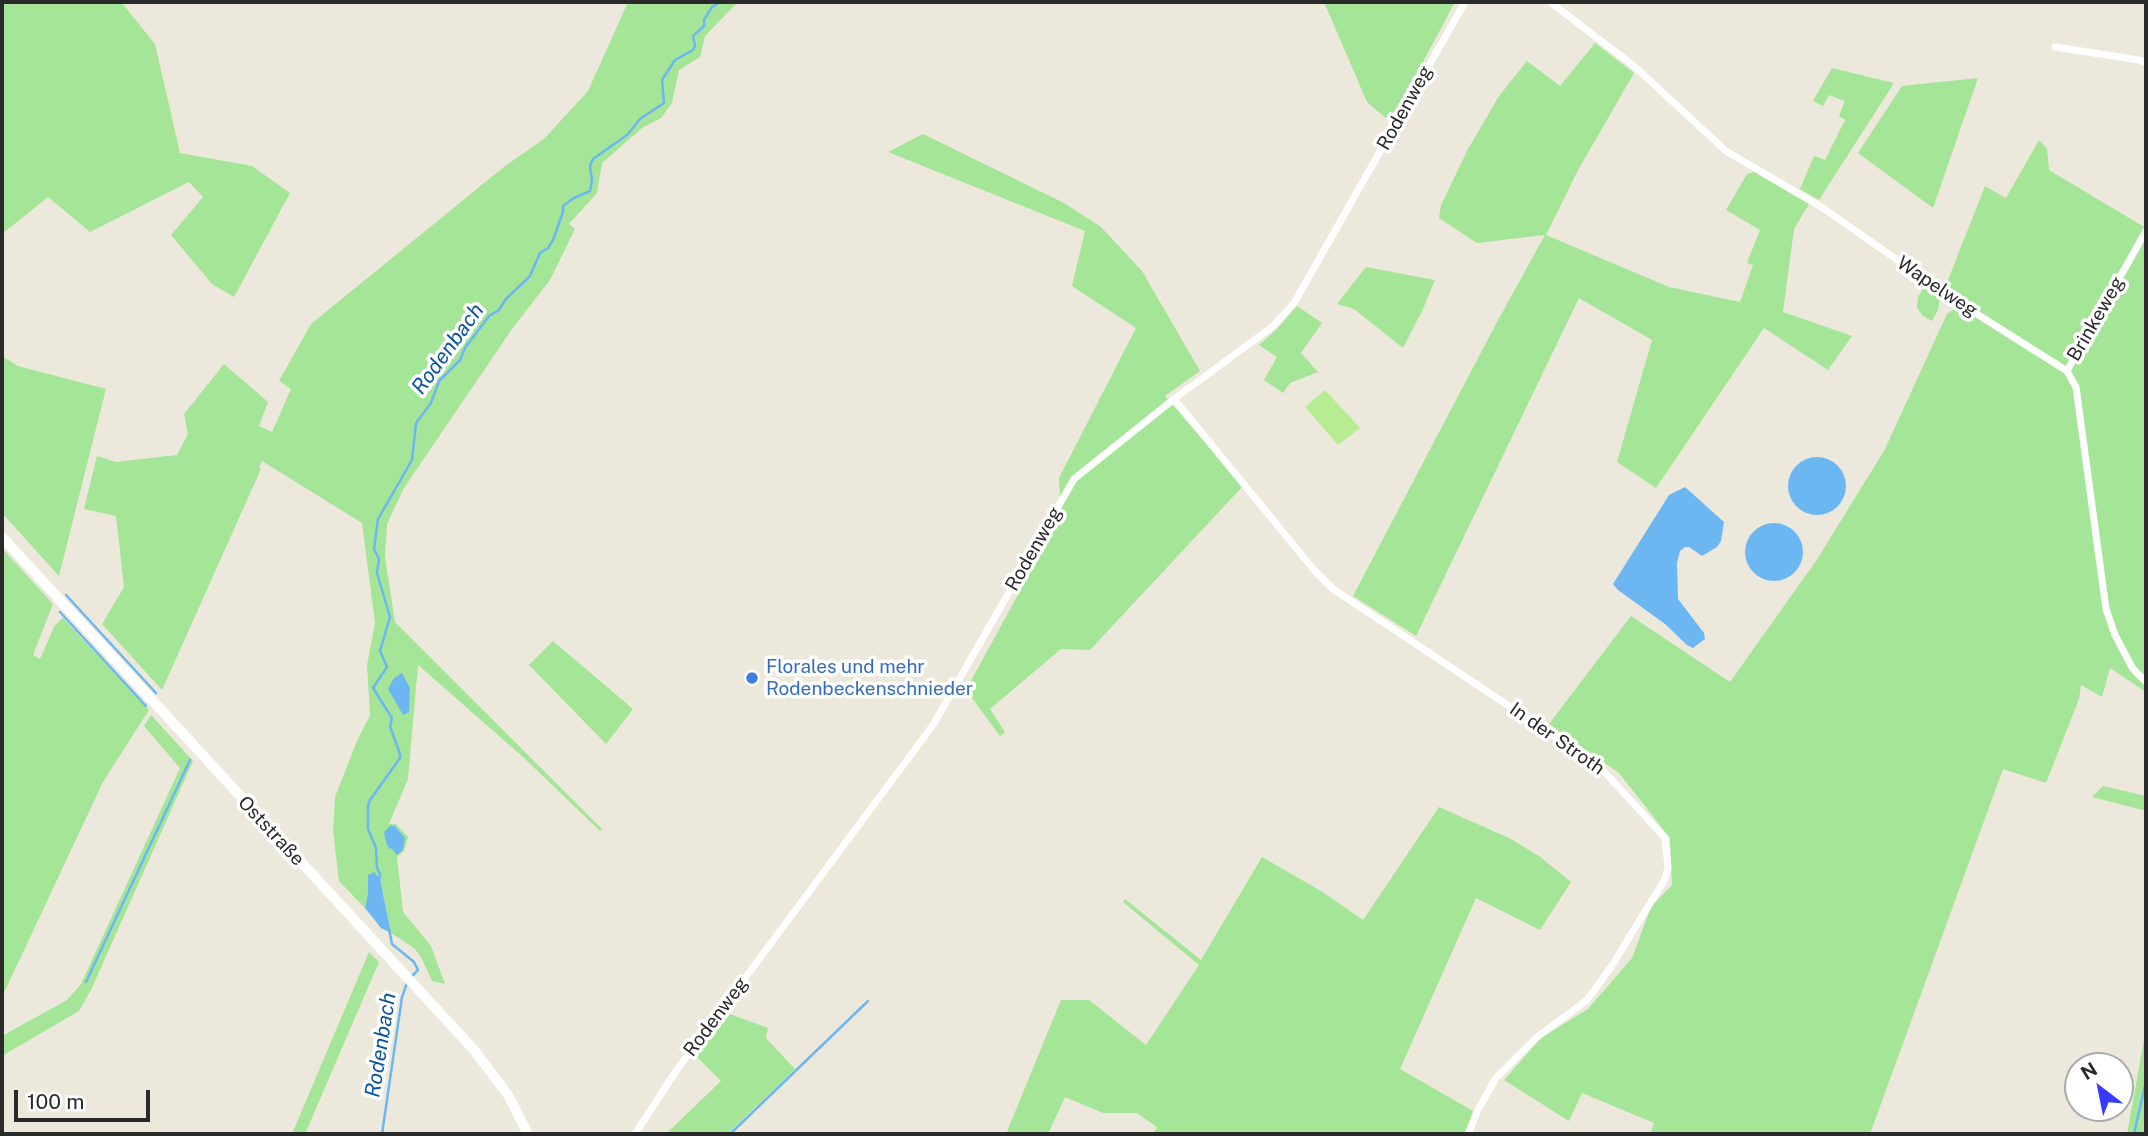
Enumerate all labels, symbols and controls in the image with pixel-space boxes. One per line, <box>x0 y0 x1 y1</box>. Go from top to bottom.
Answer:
street label: Rodenweg <box>1372 62 1438 154</box>
street label: Wapelweg <box>1892 252 1982 322</box>
street label: Brinkeweg <box>2063 273 2129 365</box>
water label: Rodenbach <box>407 299 489 399</box>
street label: Rodenweg <box>1001 503 1067 595</box>
place label: Florales und mehr Rodenbeckenschnieder <box>766 656 973 700</box>
marker: Florales und mehr Rodenbeckenschnieder <box>744 670 760 686</box>
street label: In der Stroth <box>1505 698 1609 780</box>
street label: Oststraße <box>233 791 309 871</box>
street label: Rodenweg <box>679 973 753 1061</box>
water label: Rodenbach <box>360 991 402 1099</box>
north arrow <box>2064 1052 2134 1122</box>
text: N <box>2077 1058 2101 1084</box>
scale bar <box>18 1076 154 1120</box>
text: 100 m <box>27 1089 84 1114</box>

